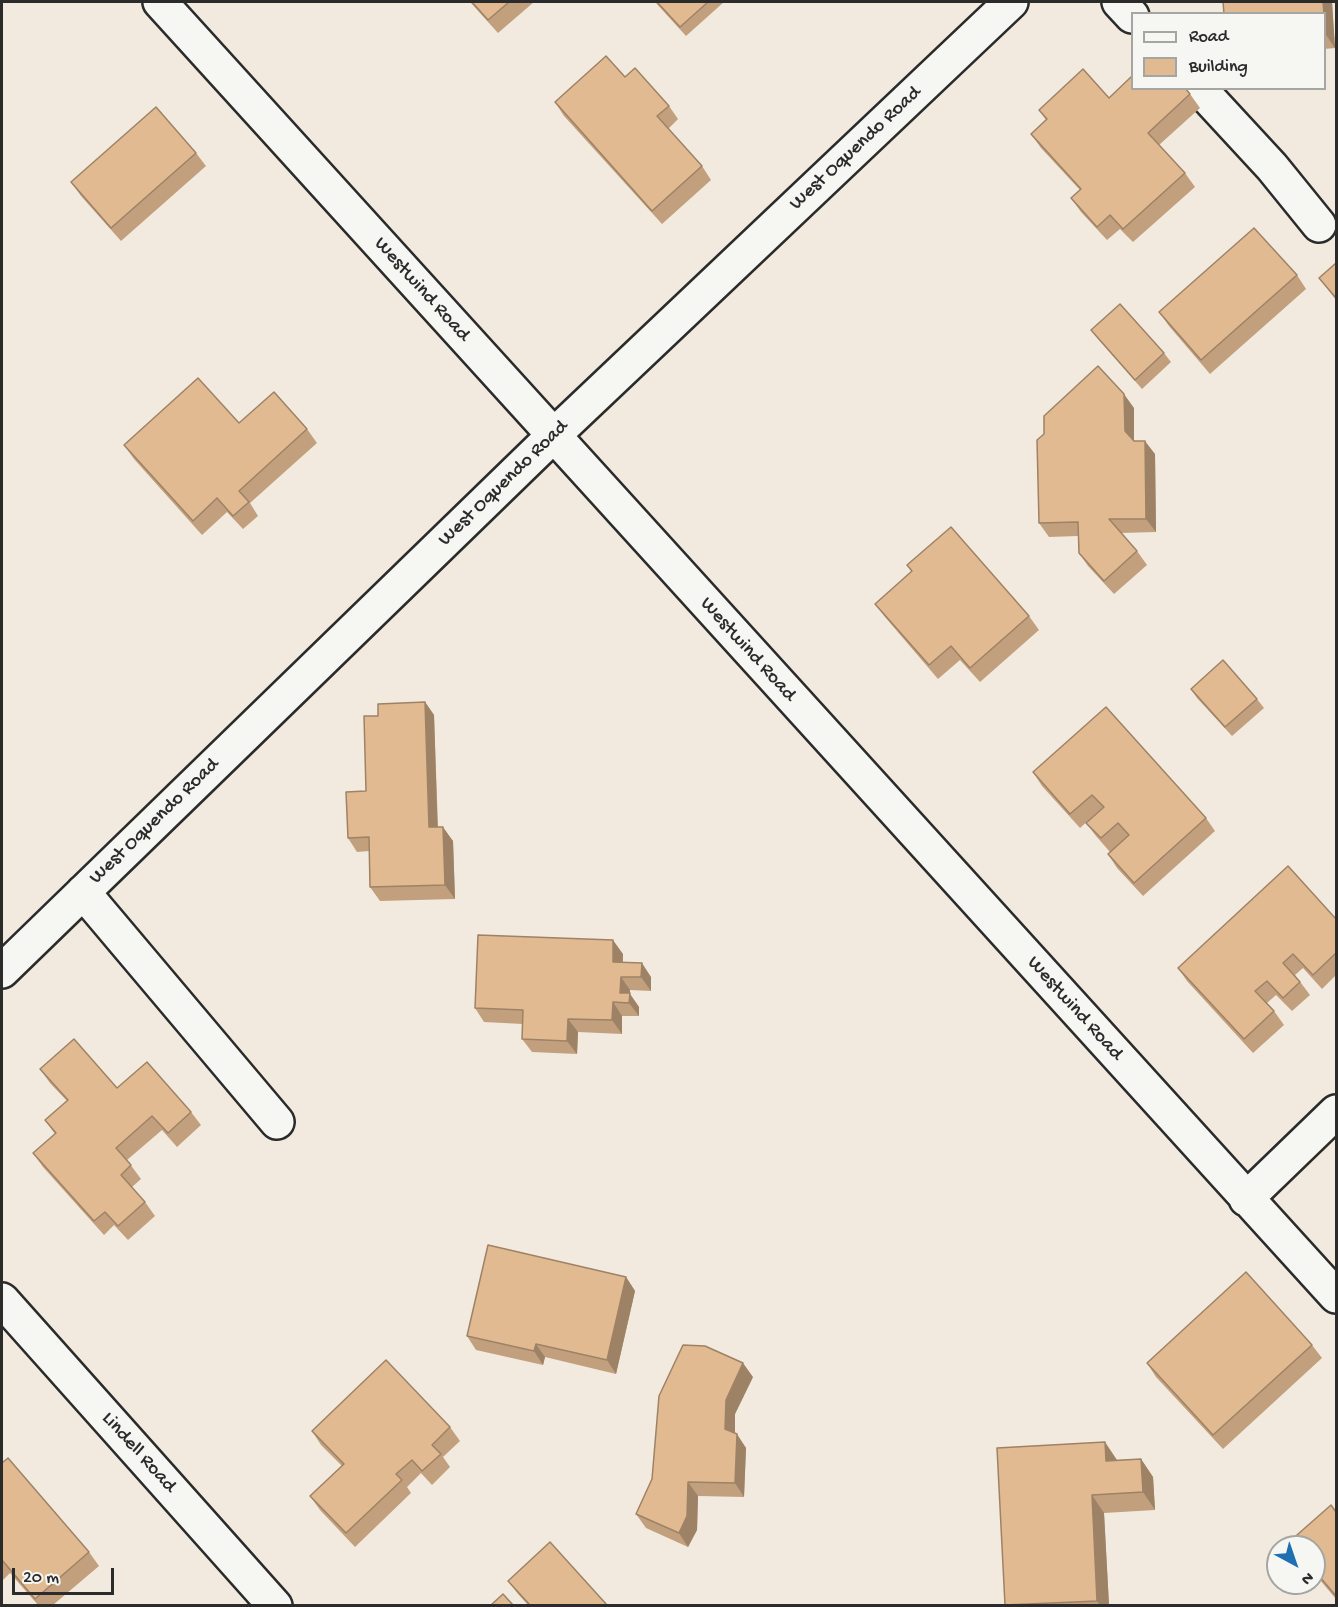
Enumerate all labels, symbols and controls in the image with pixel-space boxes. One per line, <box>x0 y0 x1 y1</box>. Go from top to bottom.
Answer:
legend <box>1131 12 1326 90</box>
text: Road <box>1189 27 1228 48</box>
text: Building <box>1189 57 1248 78</box>
street label: West Oquendo Road <box>785 82 927 216</box>
street label: Westwind Road <box>368 233 474 347</box>
street label: West Oquendo Road <box>434 416 574 552</box>
street label: Westwind Road <box>694 593 800 707</box>
street label: West Oquendo Road <box>85 754 225 890</box>
street label: Westwind Road <box>1021 952 1127 1066</box>
street label: Lindell Road <box>95 1408 181 1498</box>
north arrow <box>1266 1535 1326 1595</box>
scale bar <box>15 1556 117 1594</box>
text: N <box>1297 1567 1317 1588</box>
text: 20 m <box>23 1568 59 1589</box>

